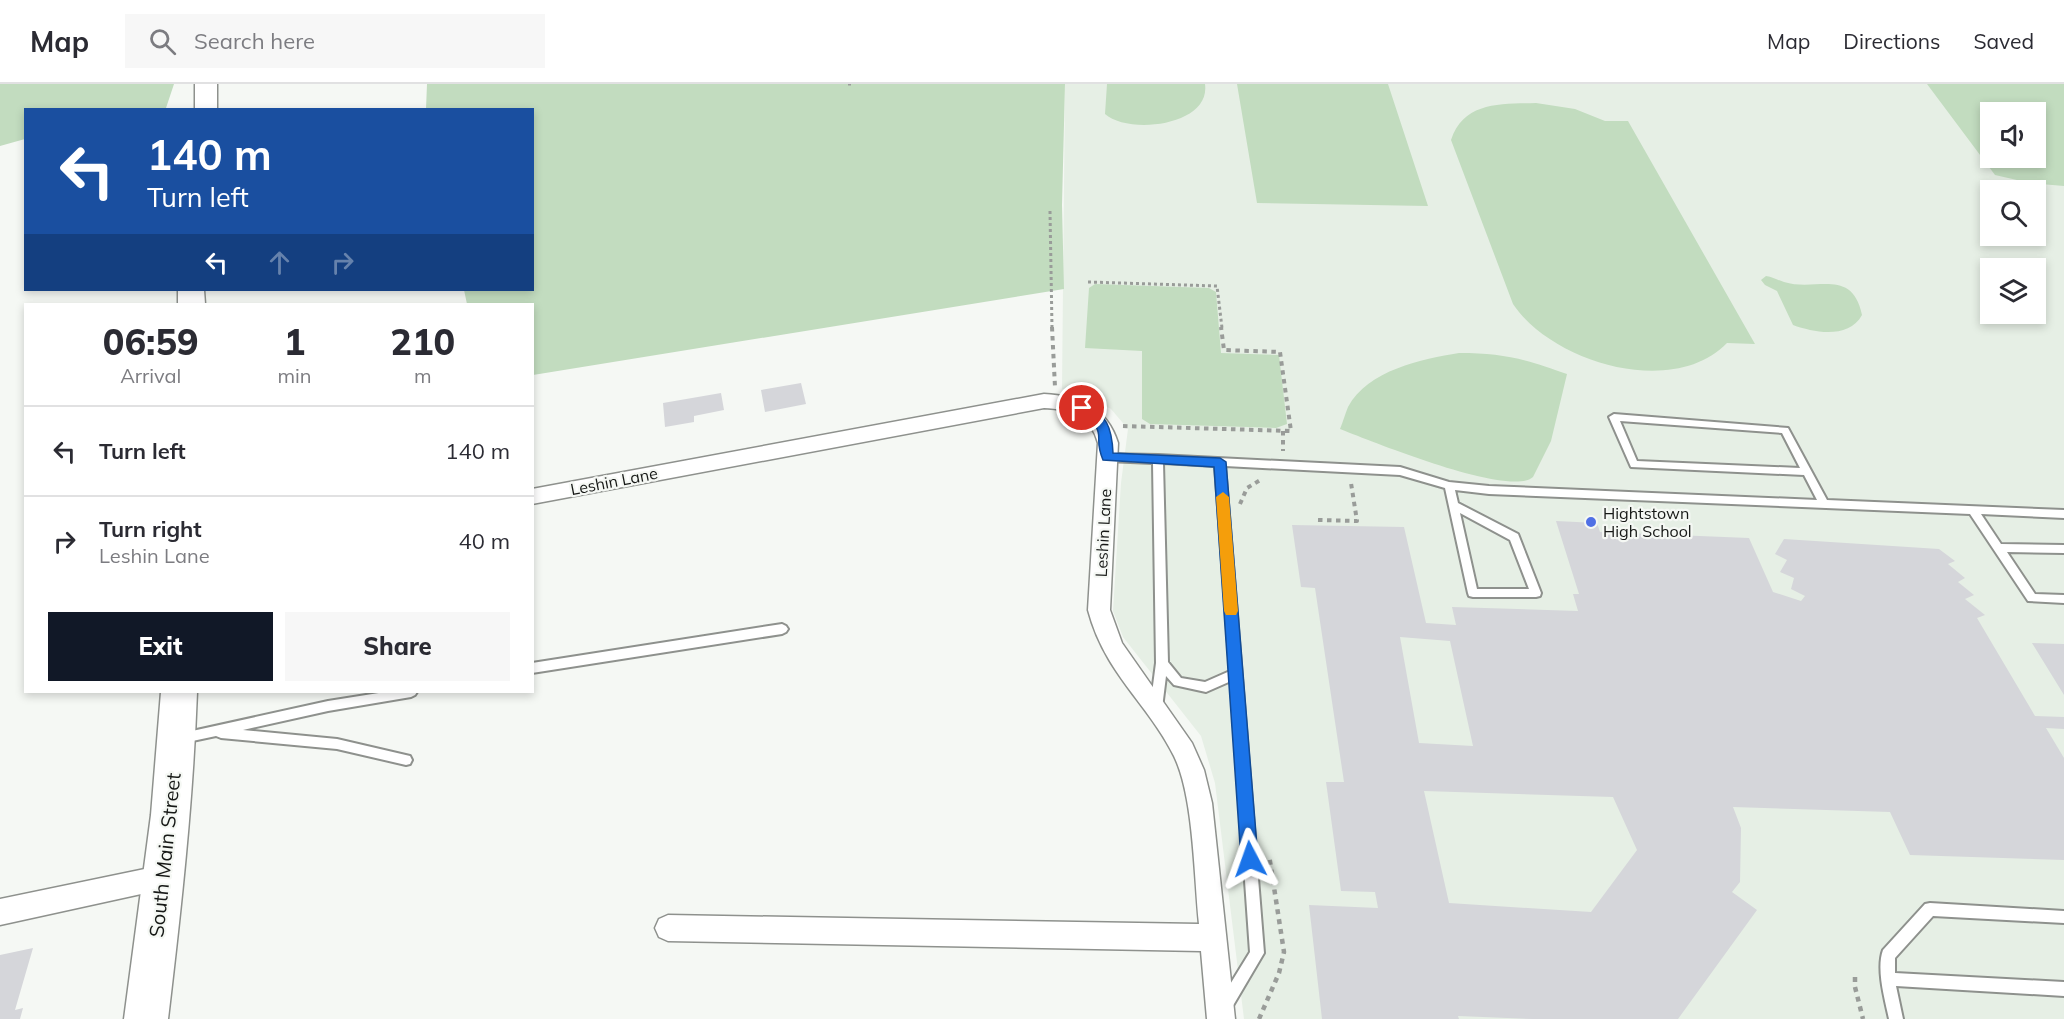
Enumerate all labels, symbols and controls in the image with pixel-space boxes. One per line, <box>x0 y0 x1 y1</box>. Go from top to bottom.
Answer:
search box <box>125 14 545 68</box>
text: Map <box>30 24 89 59</box>
icon: search <box>146 25 179 58</box>
text: Search here <box>194 27 315 55</box>
text: Map <box>1767 28 1810 54</box>
text: Directions <box>1843 28 1940 54</box>
text: Saved <box>1973 28 2034 54</box>
map controls <box>1980 102 2046 324</box>
button: sound <box>1980 102 2046 168</box>
text: 140 m <box>147 128 272 181</box>
icon: left <box>48 132 126 210</box>
text: Turn left <box>147 180 249 214</box>
button: search <box>1980 180 2046 246</box>
icon: left <box>200 246 233 279</box>
icon: ahead <box>263 246 296 279</box>
icon: right <box>326 246 359 279</box>
button: layers <box>1980 258 2046 324</box>
text: 06:59 <box>103 319 199 364</box>
text: 1 <box>284 319 305 364</box>
text: 210 <box>390 319 455 364</box>
text: Arrival <box>120 363 181 388</box>
text: min <box>277 363 312 388</box>
text: m <box>414 363 432 388</box>
pin <box>1056 382 1107 433</box>
icon: arrive <box>1065 391 1098 424</box>
icon: left <box>48 435 81 468</box>
text: Turn left <box>99 437 186 465</box>
text: 140 m <box>445 437 510 465</box>
street label: Leshin Lane <box>569 463 659 499</box>
street label: Leshin Lane <box>1091 488 1115 578</box>
place label: Hightstown High School <box>1603 503 1692 541</box>
text: Turn right <box>99 515 202 543</box>
marker: Hightstown High School <box>1584 515 1598 529</box>
icon: right <box>48 525 81 558</box>
text: 40 m <box>459 527 510 555</box>
text: Leshin Lane <box>99 543 210 568</box>
button: Exit <box>48 612 273 681</box>
button: Share <box>285 612 510 681</box>
street label: South Main Street <box>143 771 186 939</box>
position arrow <box>1218 827 1282 891</box>

